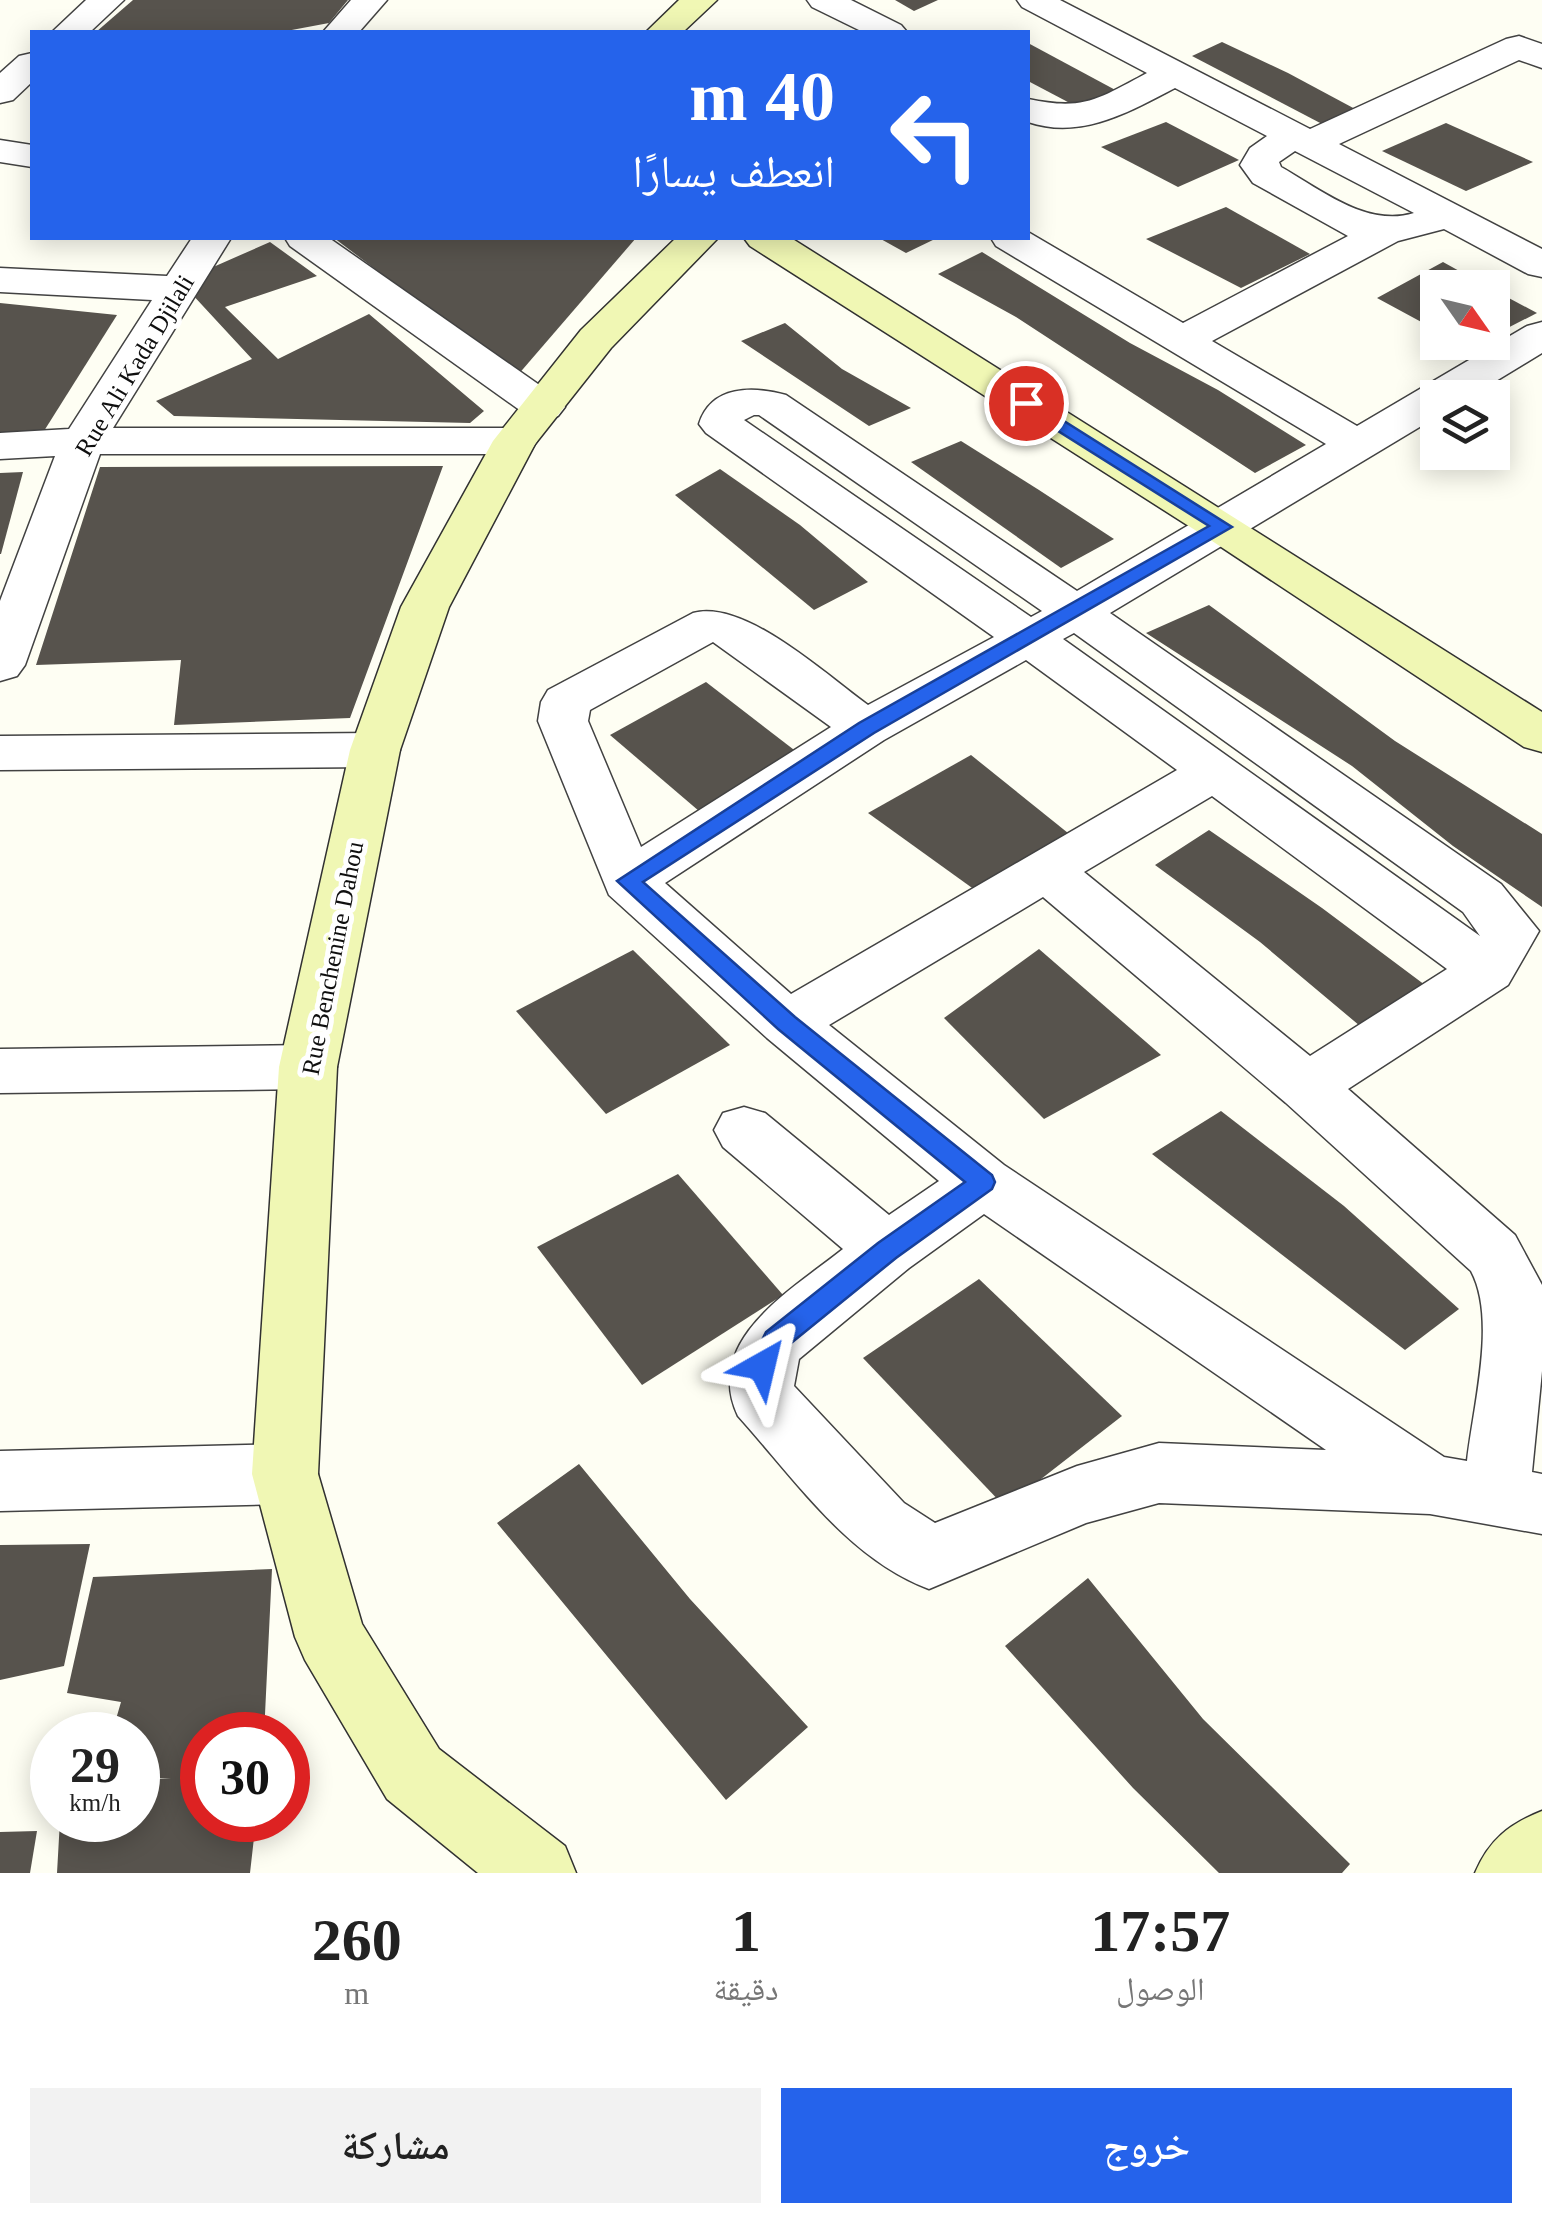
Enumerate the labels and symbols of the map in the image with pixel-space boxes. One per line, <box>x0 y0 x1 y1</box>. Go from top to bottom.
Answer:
street label: Rue Ali Kada Djilali <box>70 270 199 461</box>
north arrow <box>1420 270 1510 360</box>
pin <box>984 361 1069 446</box>
street label: Rue Benchenine Dahou <box>297 839 368 1077</box>
position arrow <box>710 1314 814 1418</box>
speed limit sign: 30 <box>180 1712 310 1842</box>

